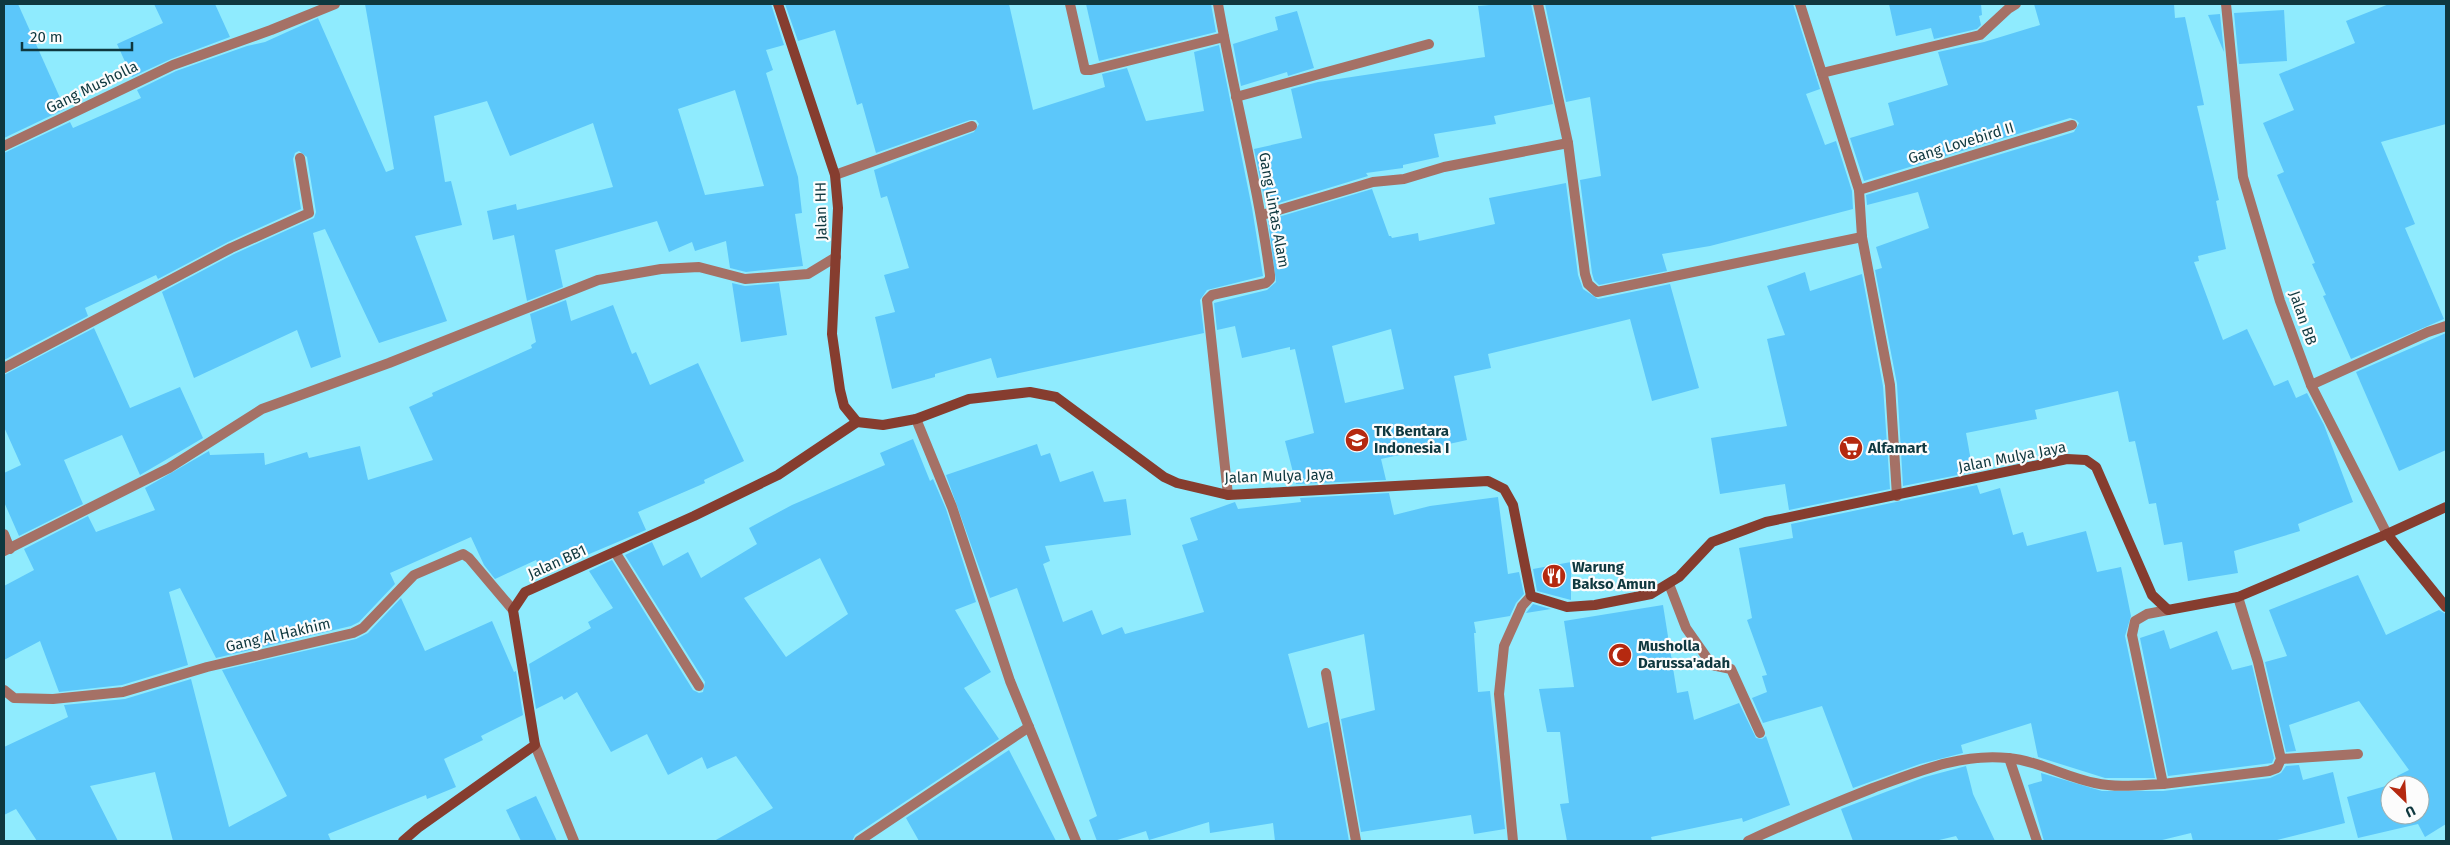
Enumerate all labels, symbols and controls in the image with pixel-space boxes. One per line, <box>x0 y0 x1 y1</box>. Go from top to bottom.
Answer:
scale bar <box>22 20 132 52</box>
text: 20 m <box>30 28 63 46</box>
street label: Gang Musholla <box>43 57 141 117</box>
street label: Gang Lovebird II <box>1906 118 2016 168</box>
street label: Gang Lintas Alam <box>1255 151 1293 269</box>
street label: Jalan HH <box>811 182 831 240</box>
street label: Jalan BB <box>2285 289 2321 347</box>
place label: TK Bentara Indonesia I <box>1374 422 1449 457</box>
school or university icon: TK Bentara Indonesia I <box>1344 427 1370 453</box>
supermarket icon: Alfamart <box>1838 435 1864 461</box>
street label: Jalan Mulya Jaya <box>1957 438 2067 476</box>
place label: Alfamart <box>1867 439 1927 457</box>
street label: Jalan Mulya Jaya <box>1224 465 1334 487</box>
street label: Jalan BB1 <box>525 541 589 583</box>
place label: Warung Bakso Amun <box>1572 558 1656 593</box>
restaurant icon: Warung Bakso Amun <box>1541 563 1567 589</box>
street label: Gang Al Hakhim <box>224 614 332 656</box>
place label: Musholla Darussa'adah <box>1638 637 1730 672</box>
mosque icon: Musholla Darussa'adah <box>1607 642 1633 668</box>
north arrow <box>2380 775 2430 825</box>
text: U <box>2403 802 2418 821</box>

